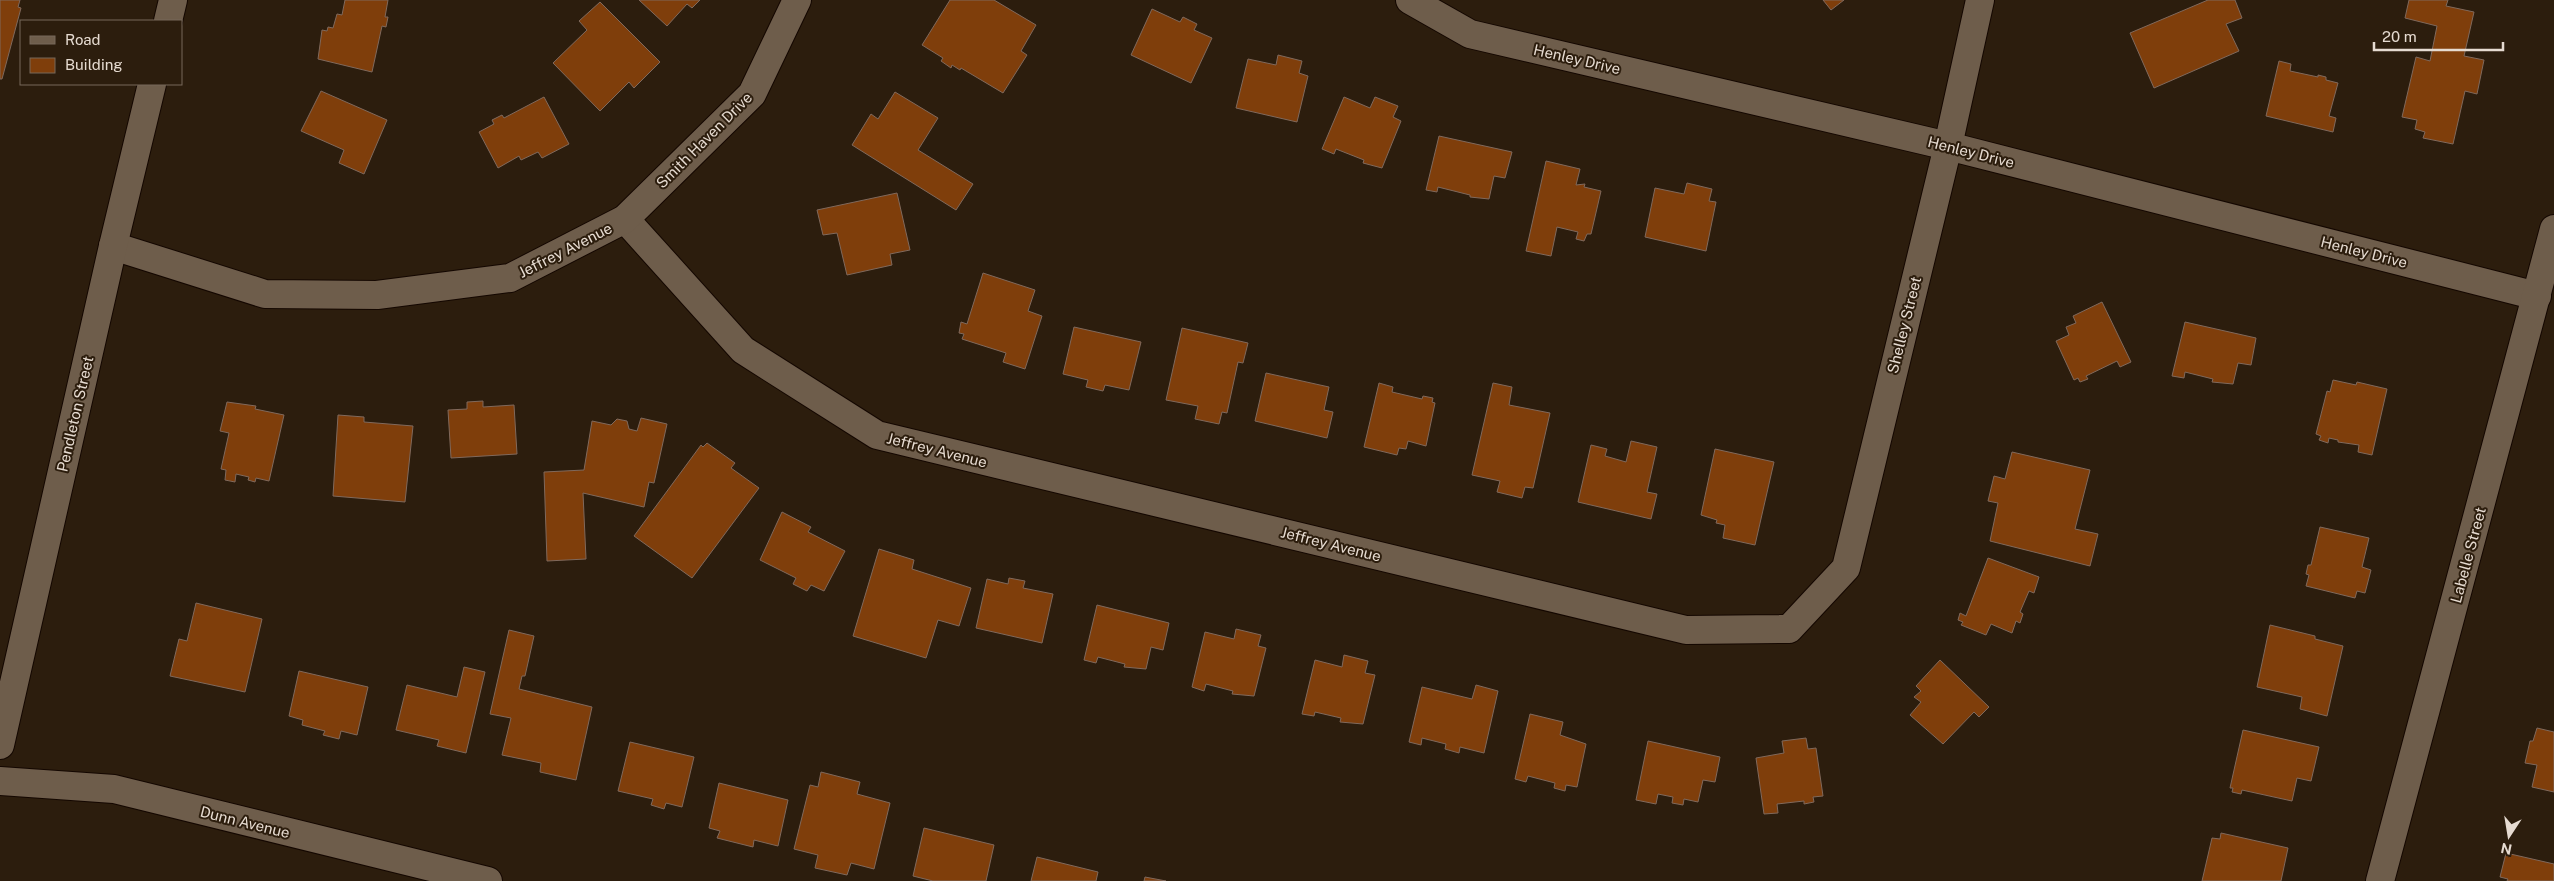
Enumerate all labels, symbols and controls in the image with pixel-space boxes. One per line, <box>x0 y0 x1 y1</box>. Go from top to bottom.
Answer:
legend <box>20 20 182 85</box>
scale bar <box>2374 20 2503 52</box>
text: 20 m <box>2382 28 2417 45</box>
text: Road <box>65 31 101 48</box>
street label: Henley Drive <box>1532 41 1622 77</box>
text: Building <box>65 56 123 73</box>
street label: Smith Haven Drive <box>653 89 755 191</box>
street label: Henley Drive <box>1926 133 2016 171</box>
street label: Jeffrey Avenue <box>515 219 615 281</box>
street label: Henley Drive <box>2319 233 2409 271</box>
street label: Shelley Street <box>1884 275 1924 375</box>
street label: Pendleton Street <box>53 354 97 473</box>
street label: Jeffrey Avenue <box>885 429 989 471</box>
street label: Labelle Street <box>2447 505 2489 605</box>
street label: Jeffrey Avenue <box>1279 523 1383 565</box>
street label: Dunn Avenue <box>198 803 292 841</box>
north arrow <box>2484 811 2534 861</box>
text: N <box>2499 840 2513 858</box>

